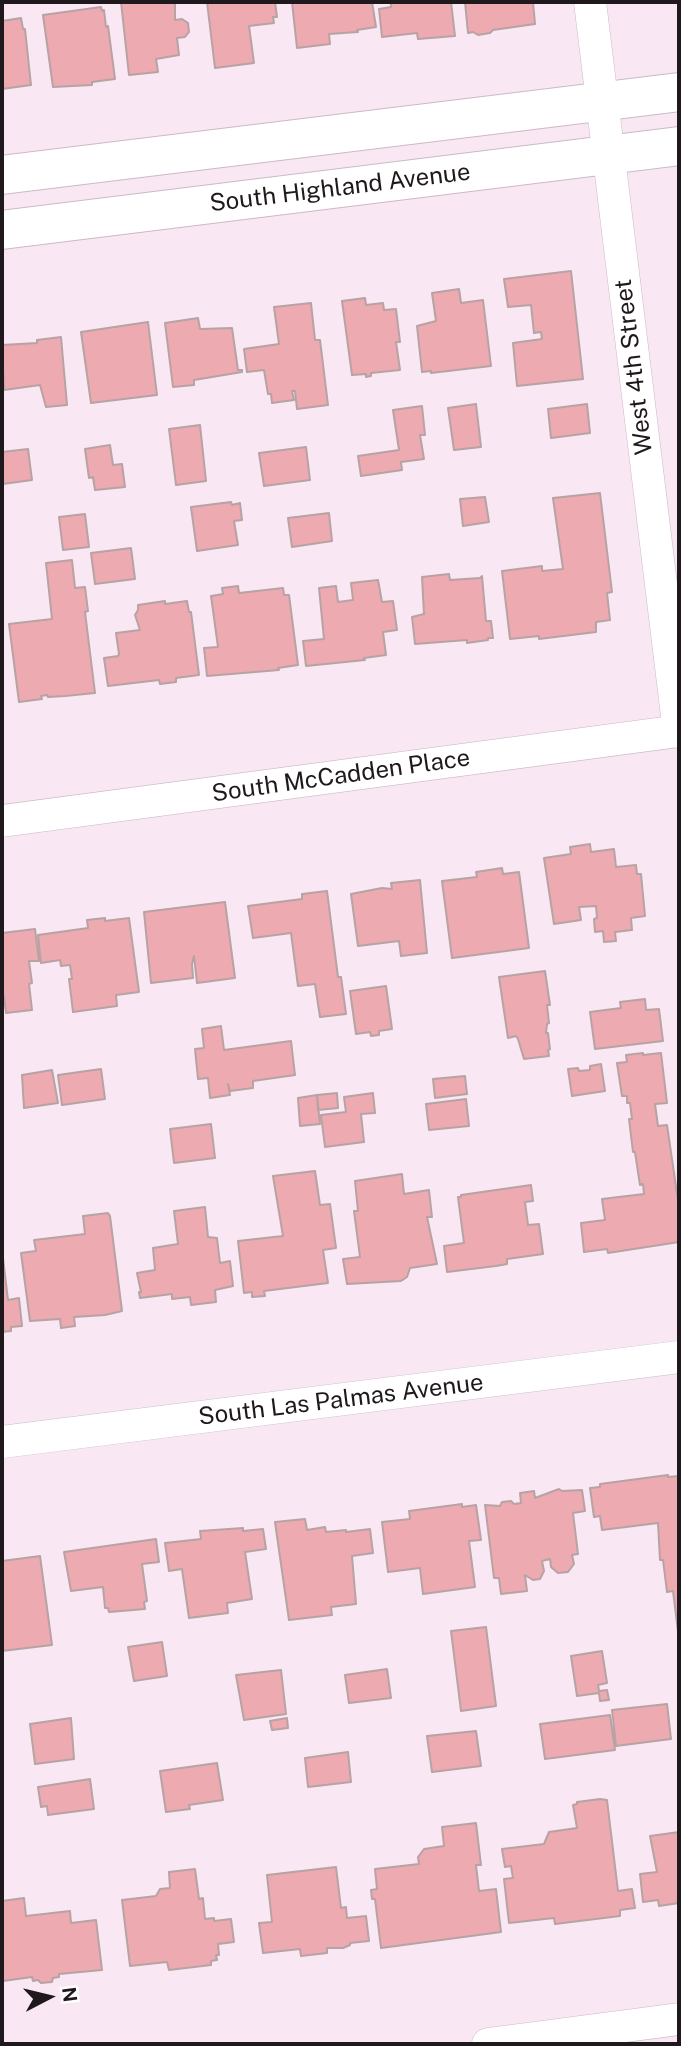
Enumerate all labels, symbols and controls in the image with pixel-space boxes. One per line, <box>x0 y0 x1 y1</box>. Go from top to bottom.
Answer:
street label: South Highland Avenue <box>208 158 472 218</box>
street label: West 4th Street <box>609 278 659 456</box>
street label: South McCadden Place <box>210 744 472 808</box>
street label: South Las Palmas Avenue <box>197 1368 485 1432</box>
north arrow <box>14 1962 84 2032</box>
text: N <box>58 1986 82 2003</box>

